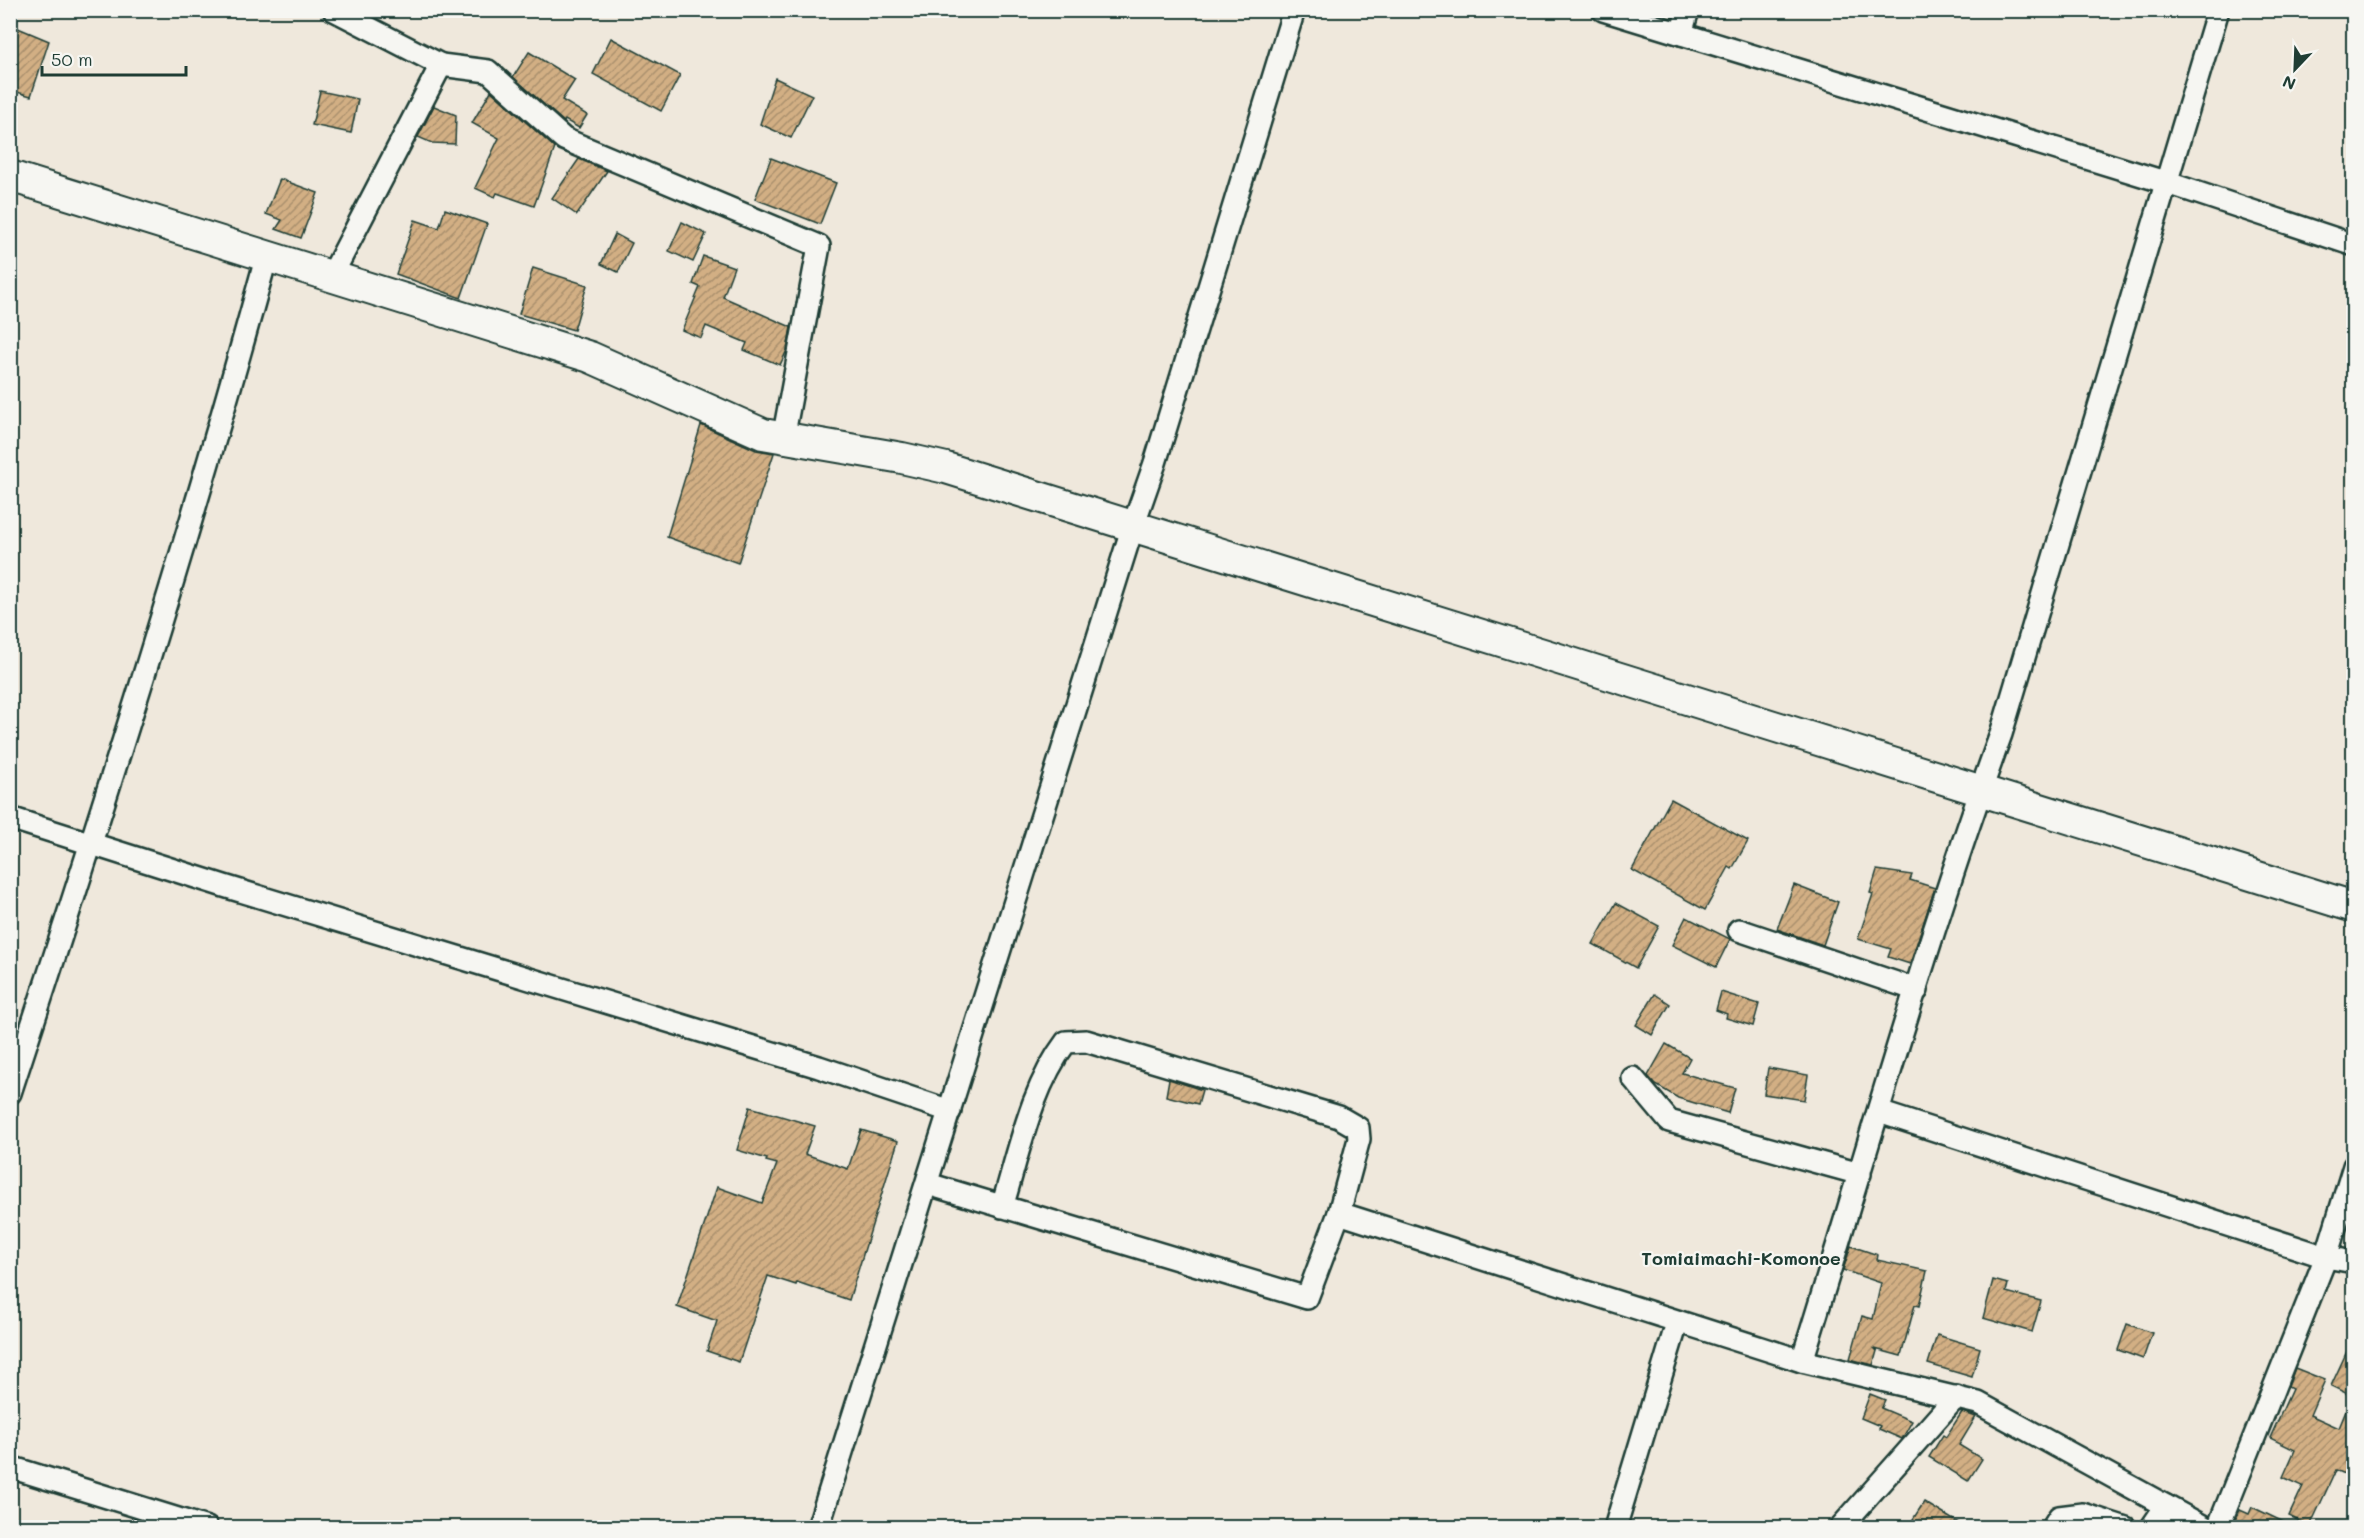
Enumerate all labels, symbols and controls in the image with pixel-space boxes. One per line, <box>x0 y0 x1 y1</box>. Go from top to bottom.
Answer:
scale bar <box>42 39 186 77</box>
north arrow <box>2265 39 2325 99</box>
text: 50 m <box>51 47 93 71</box>
text: N <box>2279 71 2299 95</box>
district label: Tomiaimachi-Komonoe <box>1641 1246 1841 1270</box>

